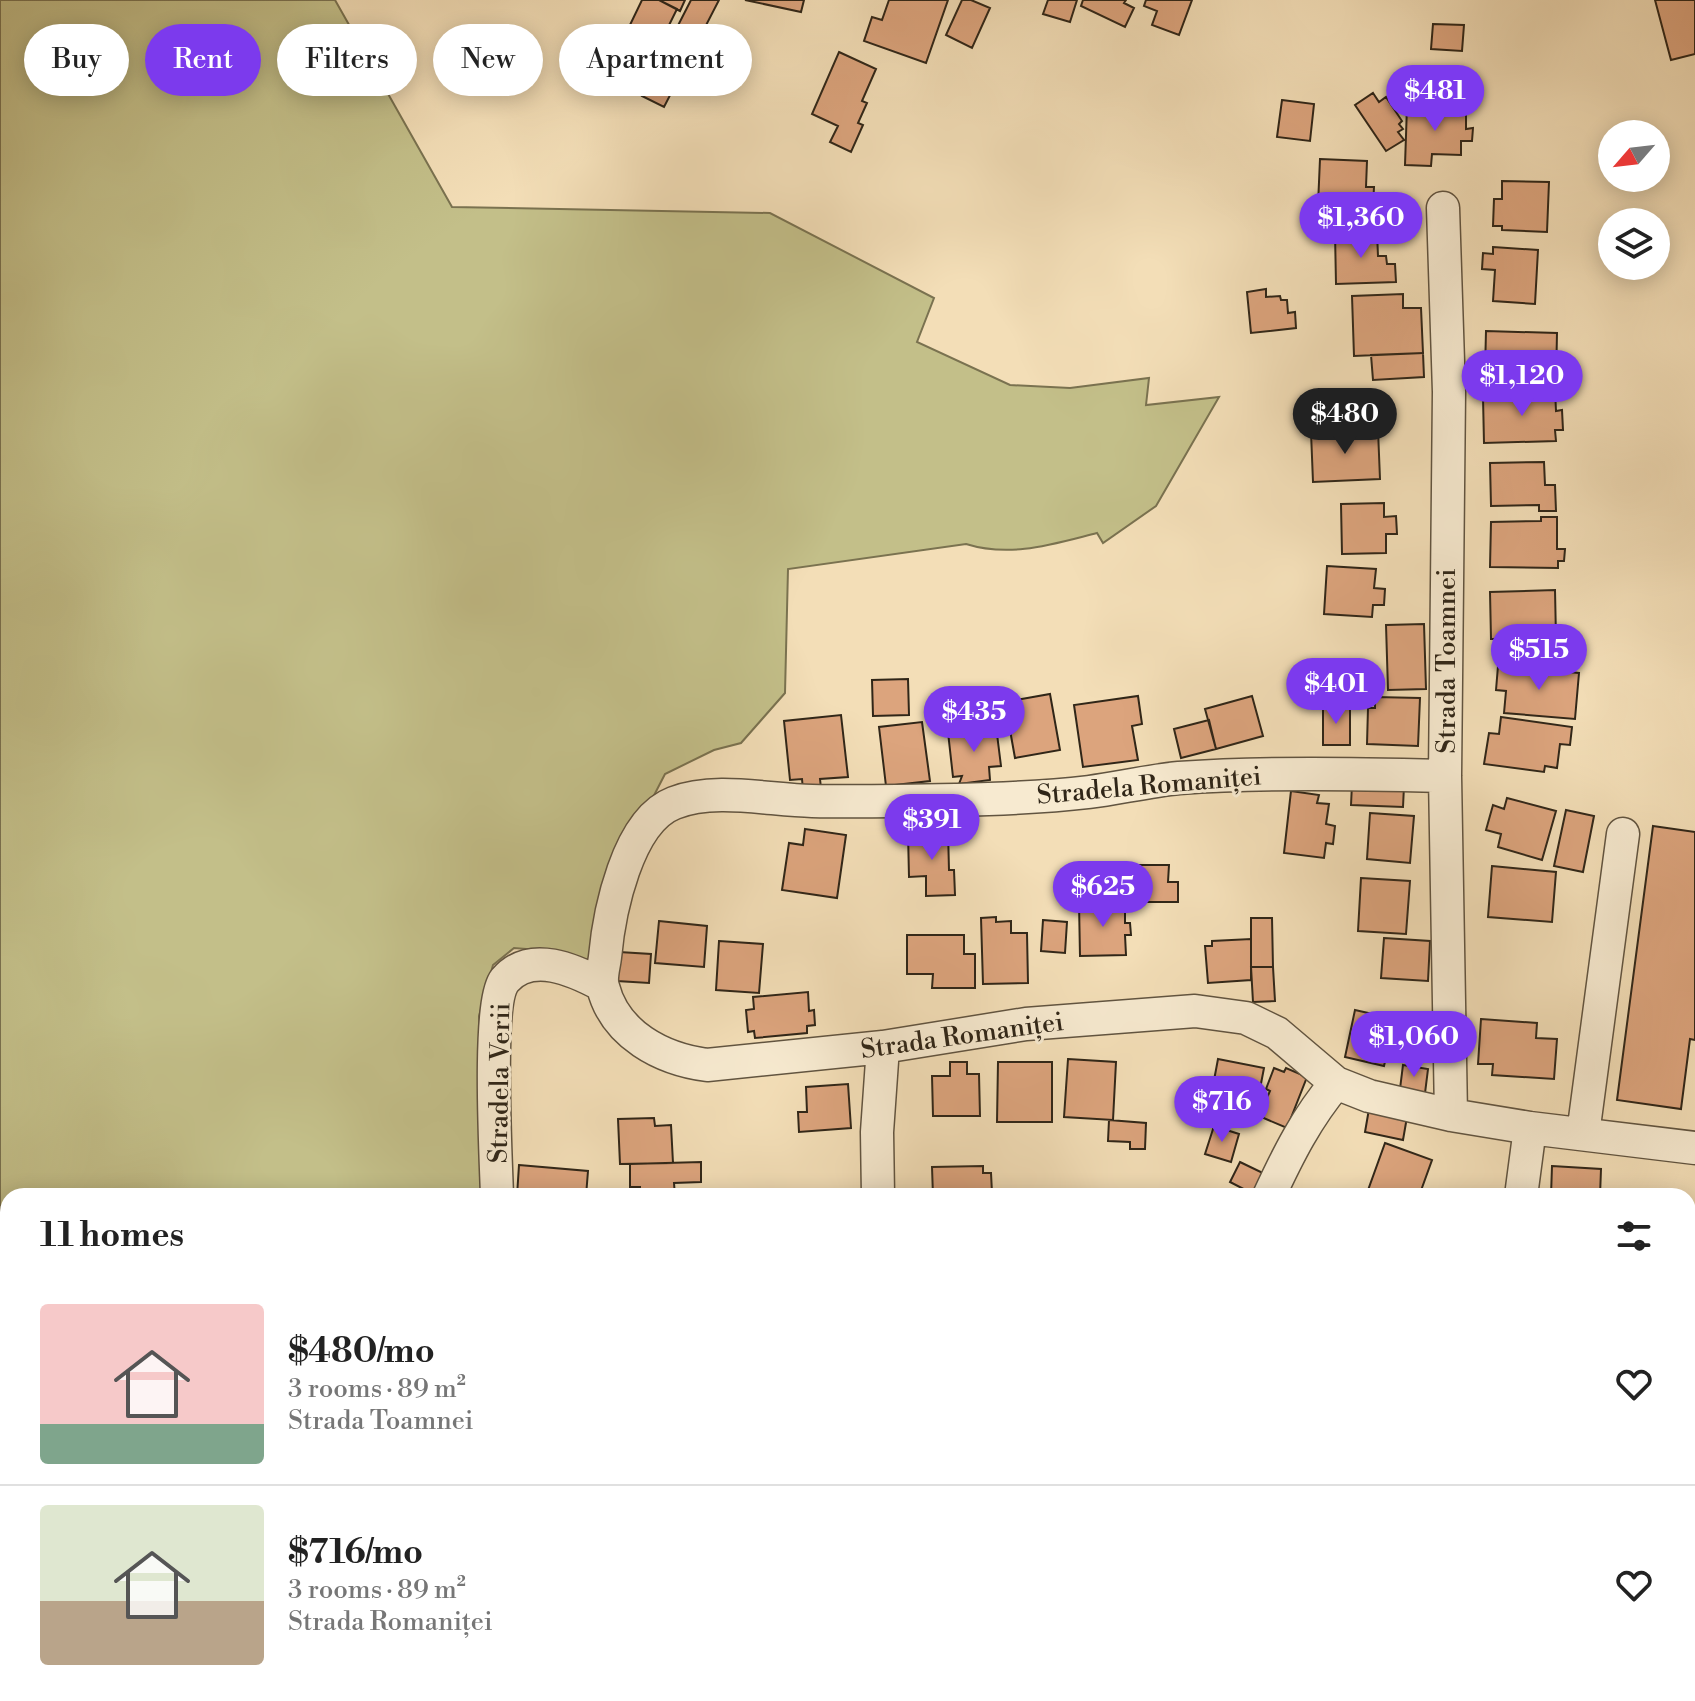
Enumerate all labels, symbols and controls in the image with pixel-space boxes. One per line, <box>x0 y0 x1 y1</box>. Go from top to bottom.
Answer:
chip: Buy <box>24 24 129 96</box>
chip: Rent <box>145 24 261 96</box>
chip: Filters <box>277 24 417 96</box>
chip: New <box>433 24 543 96</box>
chip: Apartment <box>559 24 752 96</box>
pin: $481 <box>1388 65 1482 133</box>
text: $481 <box>1404 75 1466 107</box>
north arrow <box>1598 120 1670 192</box>
map controls <box>1598 120 1670 280</box>
pin: $1,360 <box>1296 192 1426 260</box>
text: $1,360 <box>1317 202 1405 234</box>
button: layers <box>1598 208 1670 280</box>
pin: $1,120 <box>1457 350 1587 418</box>
text: $1,120 <box>1480 360 1564 392</box>
pin: $480 <box>1298 388 1392 456</box>
text: $480 <box>1311 398 1379 430</box>
street label: Strada Toamnei <box>1431 568 1463 754</box>
pin: $515 <box>1492 624 1586 692</box>
text: $515 <box>1509 634 1569 666</box>
pin: $401 <box>1289 658 1383 726</box>
text: $401 <box>1304 668 1368 700</box>
pin: $435 <box>927 686 1021 754</box>
text: $435 <box>942 696 1006 728</box>
street label: Stradela Romaniței <box>1035 760 1263 812</box>
pin: $391 <box>885 794 979 862</box>
text: $391 <box>902 804 962 836</box>
pin: $625 <box>1056 861 1150 929</box>
text: $625 <box>1071 871 1135 903</box>
street label: Stradela Verii <box>483 1002 517 1164</box>
street label: Strada Romaniței <box>859 1006 1066 1066</box>
pin: $1,060 <box>1349 1011 1479 1079</box>
text: $1,060 <box>1369 1021 1459 1053</box>
pin: $716 <box>1175 1076 1269 1144</box>
text: $716 <box>1192 1086 1252 1118</box>
icon: filters <box>1612 1214 1656 1258</box>
text: 11 homes <box>40 1215 184 1257</box>
text: $480/mo <box>288 1331 435 1373</box>
icon: home <box>104 1336 200 1432</box>
icon: heart <box>1612 1362 1656 1406</box>
text: 3 rooms · 89 m² <box>288 1373 466 1405</box>
text: Strada Toamnei <box>288 1405 473 1437</box>
text: $716/mo <box>288 1532 423 1574</box>
icon: home <box>104 1537 200 1633</box>
icon: heart <box>1612 1563 1656 1607</box>
text: 3 rooms · 89 m² <box>288 1574 466 1606</box>
text: Strada Romaniței <box>288 1606 492 1638</box>

